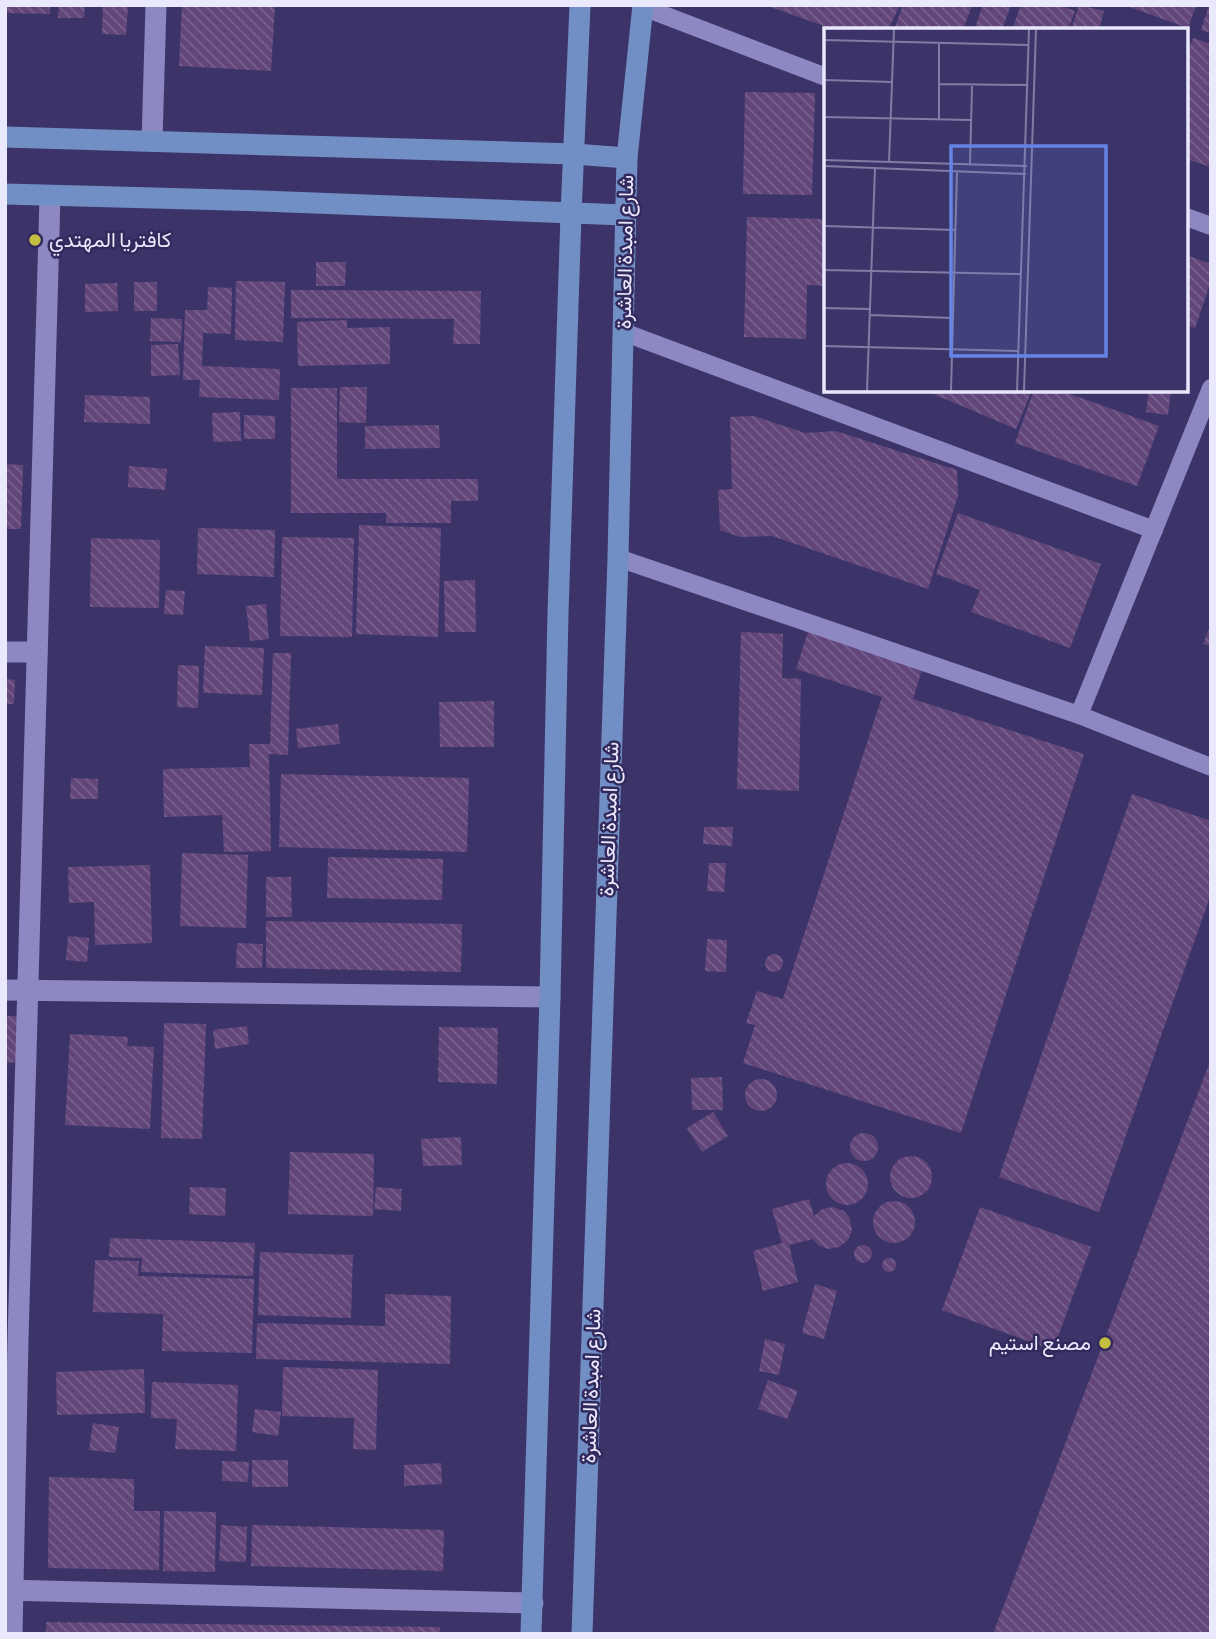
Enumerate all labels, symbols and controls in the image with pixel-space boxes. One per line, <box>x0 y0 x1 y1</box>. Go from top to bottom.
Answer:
inset map <box>824 28 1188 392</box>
street label: شارع امبدة العاشرة <box>612 175 640 329</box>
place label: كافتريا المهتدي <box>49 228 171 257</box>
marker: كافتريا المهتدي <box>27 232 43 248</box>
street label: شارع امبدة العاشرة <box>594 741 626 897</box>
street label: شارع امبدة العاشرة <box>576 1308 608 1464</box>
place label: مصنع استيم <box>989 1331 1091 1357</box>
marker: مصنع استيم <box>1097 1335 1113 1351</box>

